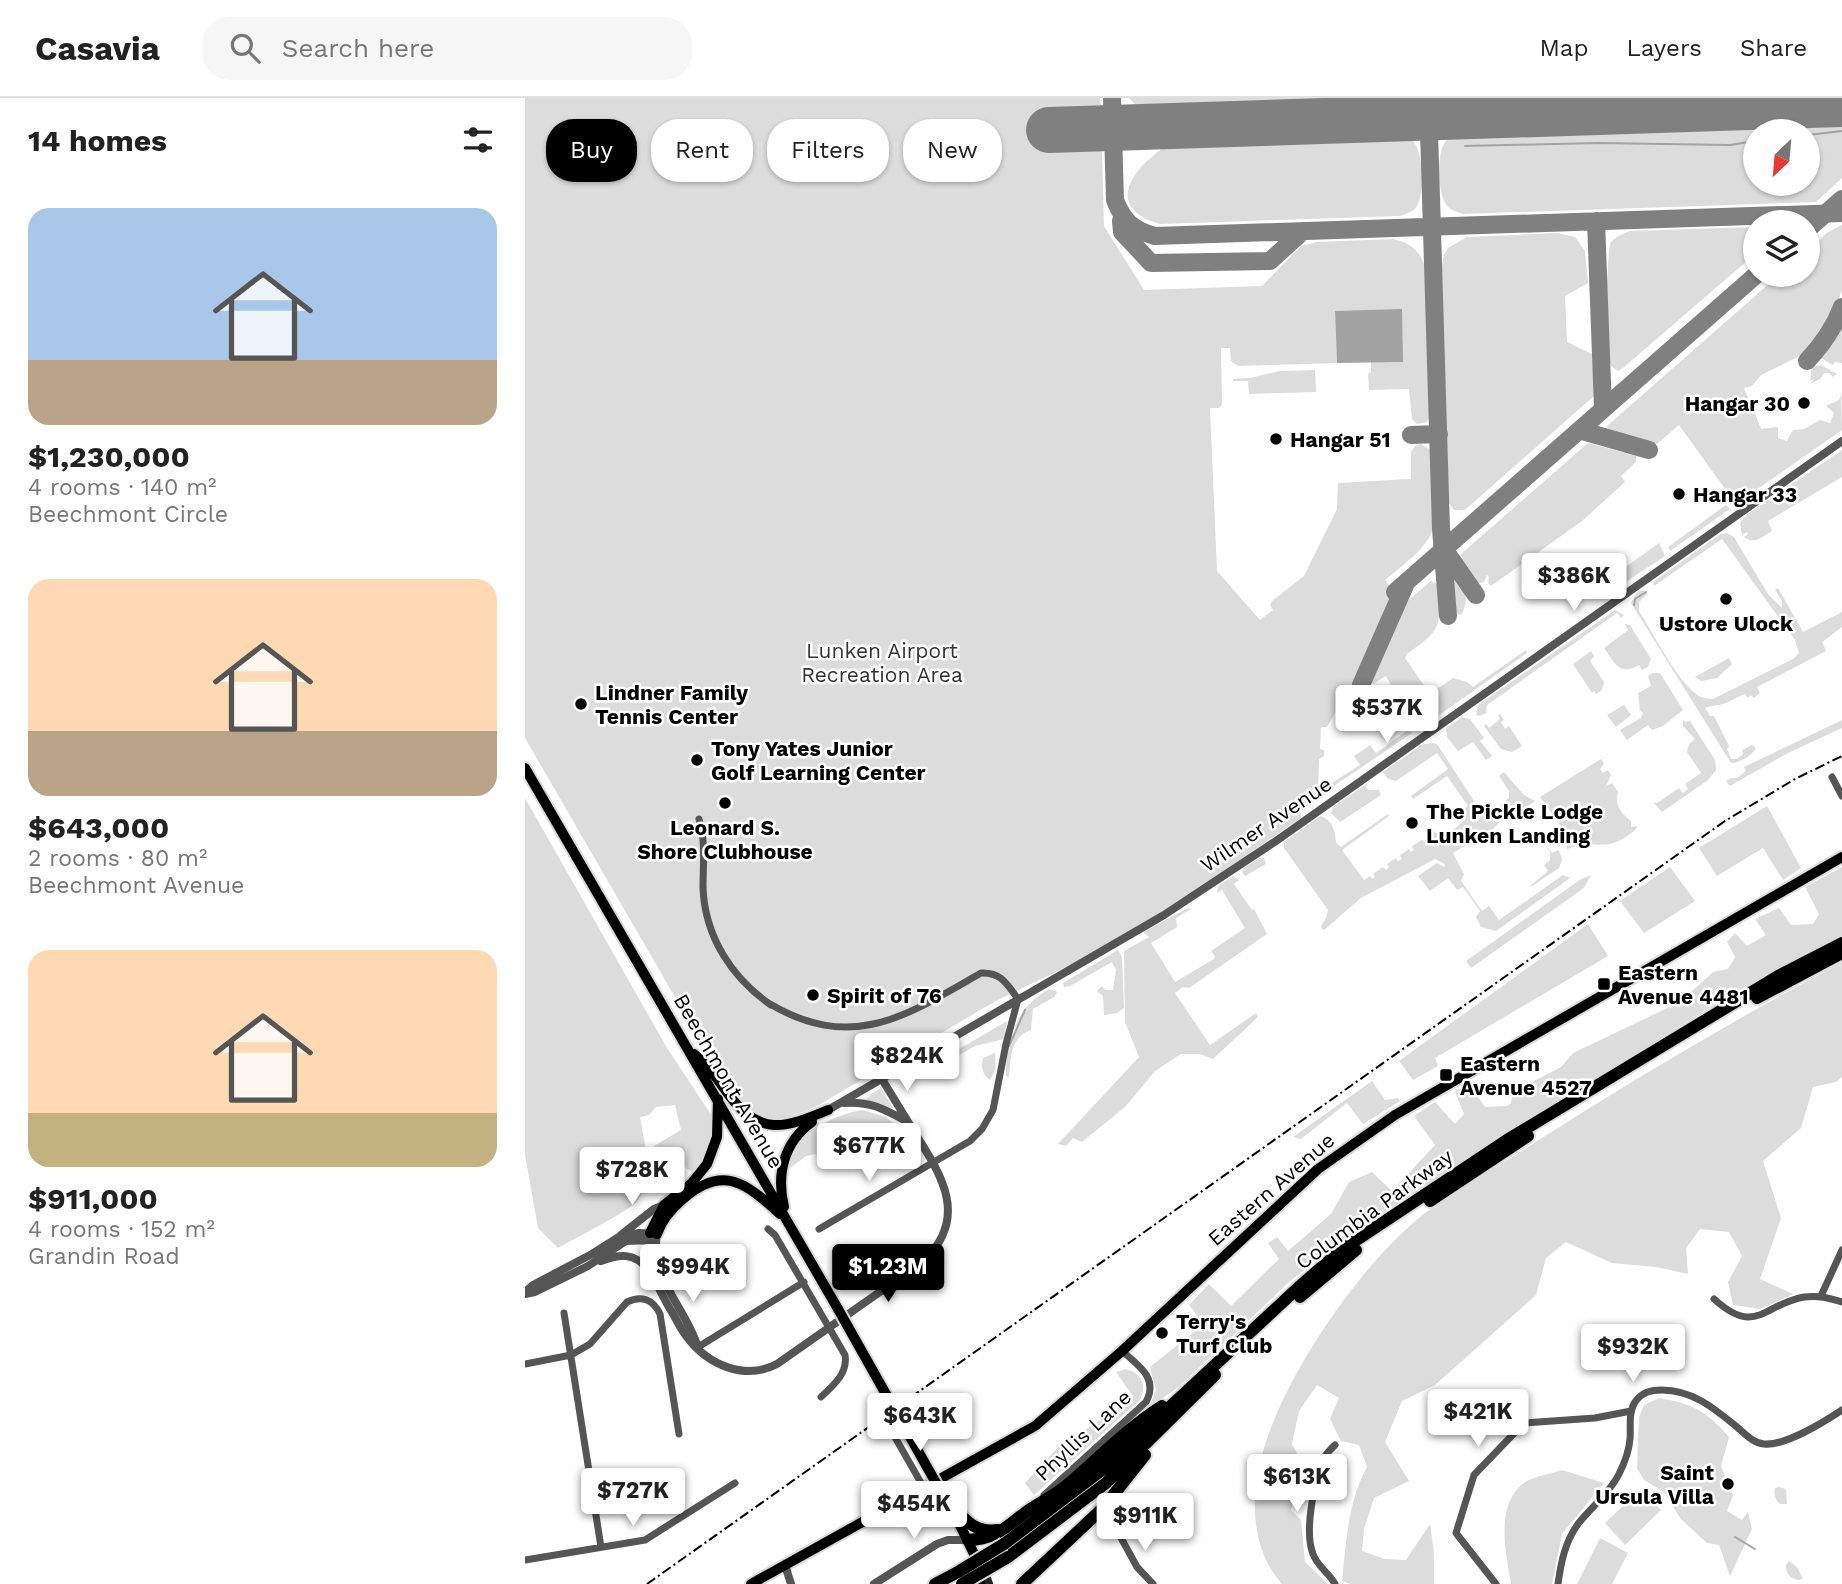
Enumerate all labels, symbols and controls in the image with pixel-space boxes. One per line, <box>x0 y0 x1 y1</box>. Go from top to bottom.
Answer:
search box <box>202 17 692 80</box>
text: Casavia <box>35 29 160 68</box>
icon: search <box>226 29 264 67</box>
text: Search here <box>282 33 434 63</box>
text: Map <box>1540 34 1588 62</box>
text: Layers <box>1626 34 1702 62</box>
text: Share <box>1740 34 1807 62</box>
chip: Buy <box>546 119 637 182</box>
chip: Rent <box>651 119 753 182</box>
chip: Filters <box>767 119 889 182</box>
chip: New <box>903 119 1002 182</box>
north arrow <box>1743 119 1820 196</box>
map controls <box>1743 119 1820 287</box>
icon: filters <box>459 121 497 159</box>
text: 14 homes <box>28 123 167 158</box>
button: layers <box>1743 210 1820 287</box>
icon: home <box>200 253 326 379</box>
place label: Hangar 30 <box>1685 391 1790 416</box>
marker: Hangar 30 <box>1796 395 1812 411</box>
place label: Hangar 51 <box>1290 427 1391 452</box>
marker: Hangar 51 <box>1268 431 1284 447</box>
text: $1,230,000 <box>28 439 190 474</box>
text: 4 rooms · 140 m² <box>28 474 216 501</box>
place label: Hangar 33 <box>1693 482 1797 507</box>
marker: Hangar 33 <box>1671 486 1687 502</box>
text: Beechmont Circle <box>28 501 228 528</box>
pin: $386K <box>1525 554 1623 613</box>
text: $386K <box>1538 562 1610 589</box>
marker: Ustore Ulock <box>1718 591 1734 607</box>
place label: Ustore Ulock <box>1659 611 1794 636</box>
icon: home <box>200 624 326 750</box>
park label: Lunken Airport Recreation Area <box>801 638 963 687</box>
place label: Lindner Family Tennis Center <box>595 680 748 729</box>
pin: $537K <box>1338 686 1436 745</box>
text: $537K <box>1351 694 1423 721</box>
marker: Lindner Family Tennis Center <box>573 696 589 712</box>
place label: Tony Yates Junior Golf Learning Center <box>711 736 926 785</box>
marker: Tony Yates Junior Golf Learning Center <box>689 752 705 768</box>
street label: Wilmer Avenue <box>1196 771 1336 877</box>
marker: Leonard S. Shore Clubhouse <box>717 795 733 811</box>
place label: The Pickle Lodge Lunken Landing <box>1426 799 1603 848</box>
text: $643,000 <box>28 810 169 845</box>
place label: Leonard S. Shore Clubhouse <box>637 815 813 864</box>
marker: The Pickle Lodge Lunken Landing <box>1404 815 1420 831</box>
text: 2 rooms · 80 m² <box>28 845 207 872</box>
text: Beechmont Avenue <box>28 872 244 899</box>
place label: Eastern Avenue 4481 <box>1618 960 1748 1009</box>
marker: Eastern Avenue 4481 <box>1596 976 1612 992</box>
place label: Spirit of 76 <box>827 983 942 1008</box>
marker: Spirit of 76 <box>805 987 821 1003</box>
street label: Beechmont Avenue <box>669 989 789 1173</box>
icon: home <box>200 995 326 1121</box>
pin: $824K <box>858 1034 956 1093</box>
text: $824K <box>870 1042 944 1069</box>
place label: Eastern Avenue 4527 <box>1460 1051 1592 1100</box>
marker: Eastern Avenue 4527 <box>1438 1067 1454 1083</box>
pin: $677K <box>820 1124 918 1183</box>
street label: Eastern Avenue <box>1203 1127 1339 1251</box>
text: $677K <box>833 1132 905 1159</box>
street label: Columbia Parkway <box>1290 1143 1458 1274</box>
pin: $728K <box>583 1148 681 1207</box>
text: $728K <box>596 1156 668 1183</box>
text: $911,000 <box>28 1181 158 1216</box>
text: 4 rooms · 152 m² <box>28 1216 215 1243</box>
text: Grandin Road <box>28 1243 180 1270</box>
pin: $994K <box>644 1244 742 1304</box>
pin: $1.23M <box>831 1244 945 1304</box>
text: $994K <box>656 1253 730 1280</box>
text: $1.23M <box>848 1253 928 1280</box>
place label: Terry's Turf Club <box>1176 1309 1272 1358</box>
pin: $932K <box>1584 1324 1682 1384</box>
marker: Terry's Turf Club <box>1154 1325 1170 1341</box>
text: $932K <box>1597 1333 1669 1360</box>
street label: Phyllis Lane <box>1030 1384 1136 1486</box>
pin: $421K <box>1429 1390 1527 1449</box>
pin: $643K <box>871 1394 969 1453</box>
text: $421K <box>1444 1398 1512 1425</box>
text: $643K <box>883 1402 957 1429</box>
pin: $613K <box>1248 1454 1346 1514</box>
place label: Saint Ursula Villa <box>1595 1460 1715 1509</box>
text: $613K <box>1263 1463 1331 1490</box>
pin: $727K <box>584 1468 682 1528</box>
marker: Saint Ursula Villa <box>1720 1476 1736 1492</box>
text: $727K <box>597 1477 669 1504</box>
pin: $454K <box>865 1482 963 1541</box>
text: $454K <box>877 1490 951 1517</box>
pin: $911K <box>1096 1494 1194 1553</box>
text: $911K <box>1113 1502 1177 1529</box>

